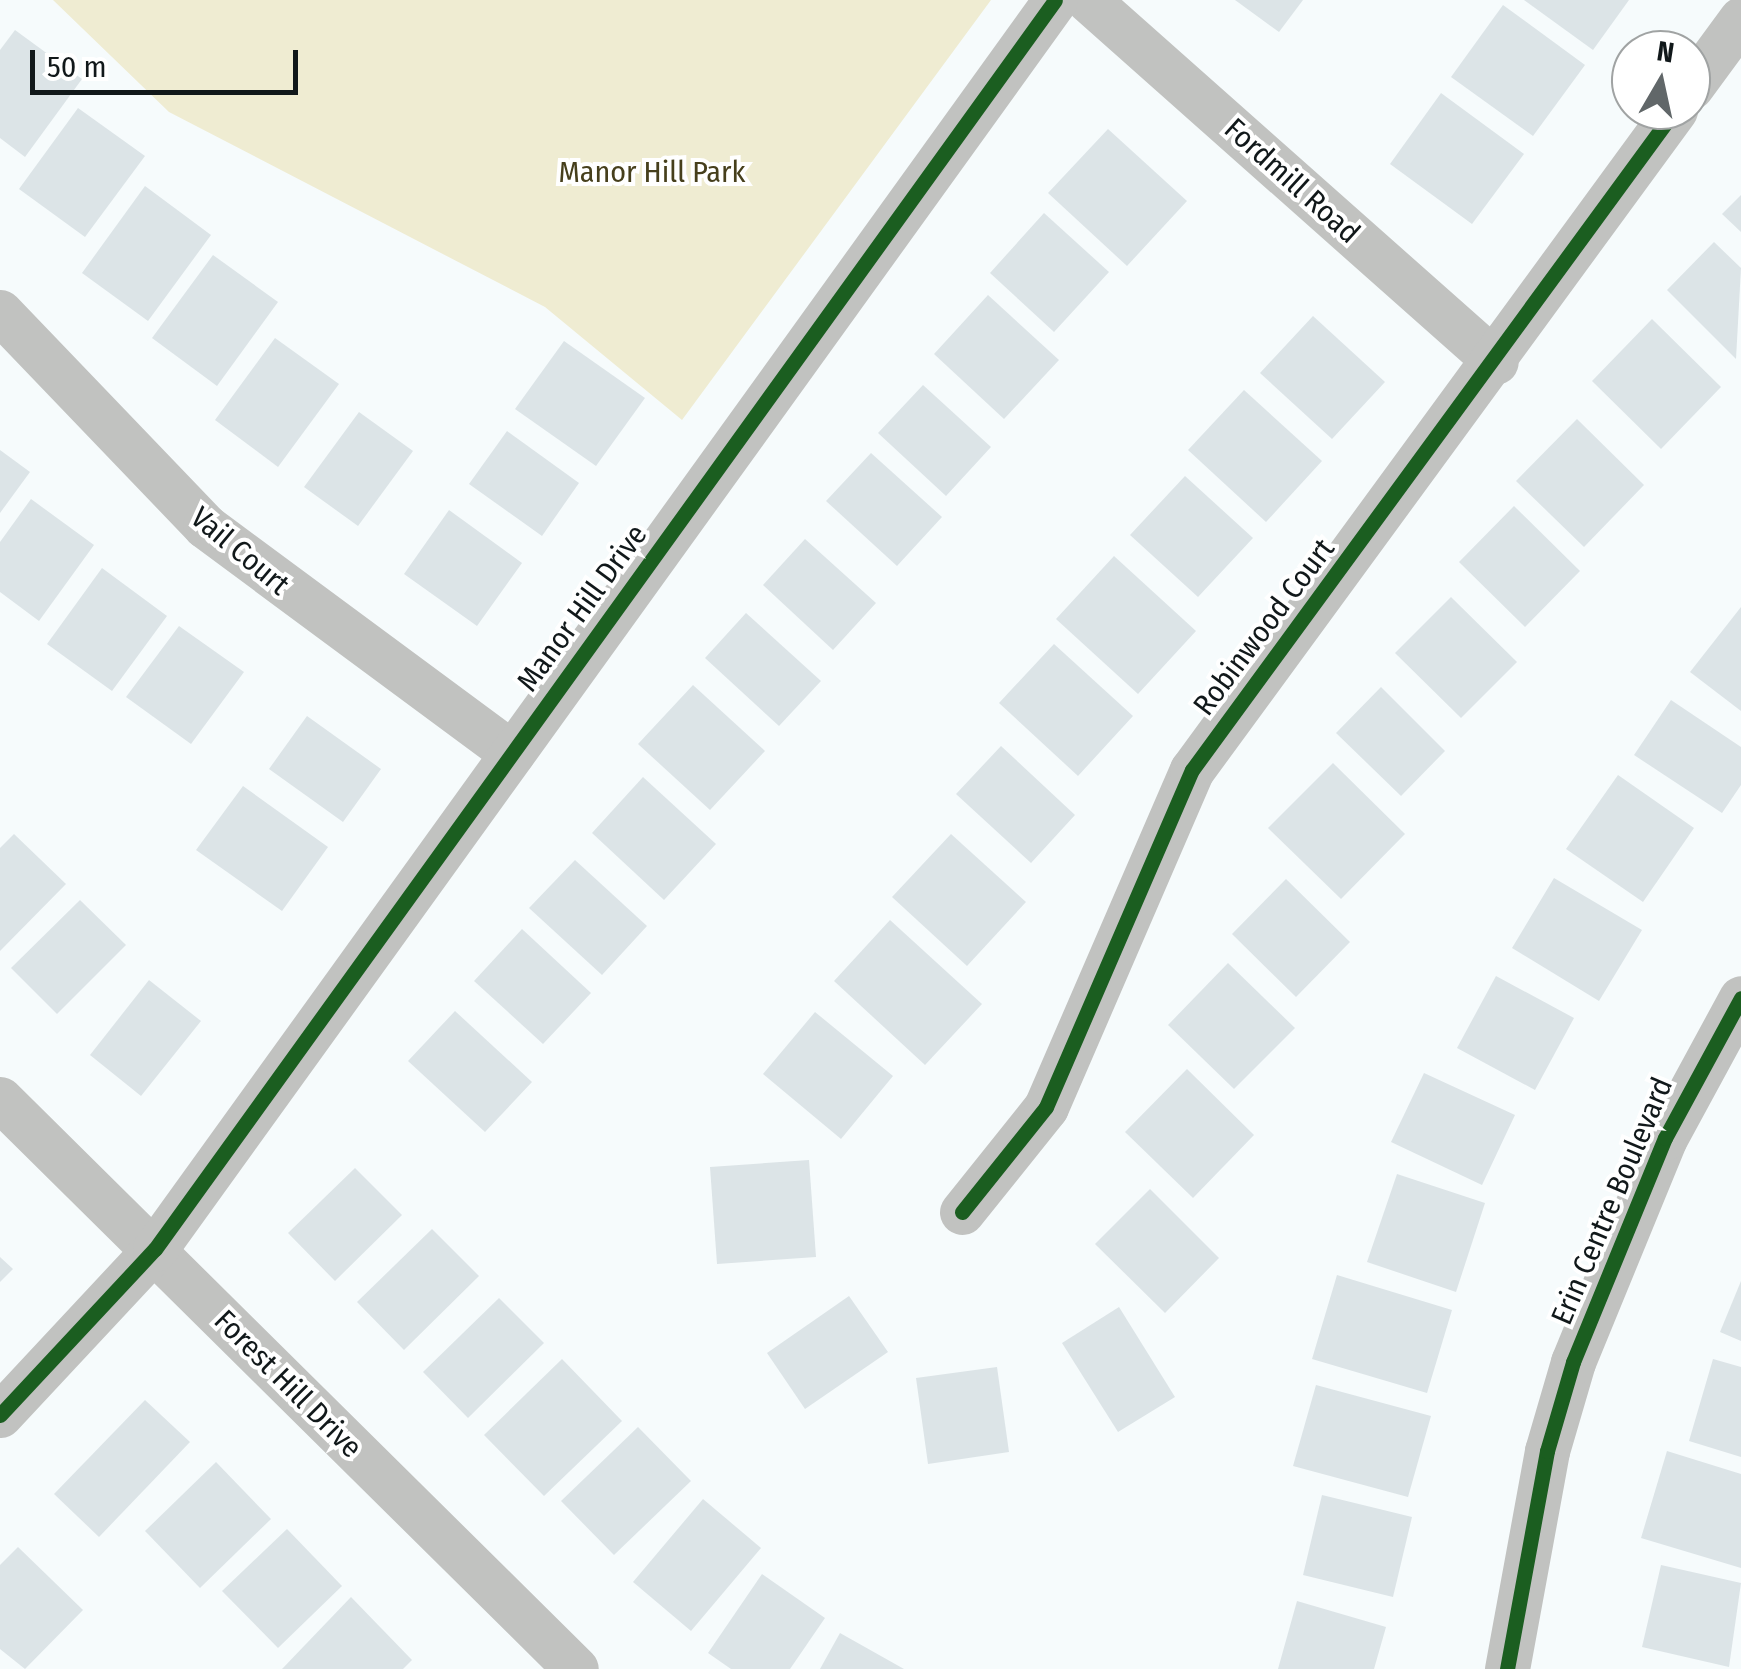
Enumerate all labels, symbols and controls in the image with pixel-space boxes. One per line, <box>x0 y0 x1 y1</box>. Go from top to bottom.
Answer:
scale bar <box>35 30 302 92</box>
north arrow <box>1611 30 1711 130</box>
text: N <box>1655 34 1676 69</box>
text: 50 m <box>47 49 107 85</box>
street label: Fordmill Road <box>1217 111 1367 251</box>
park label: Manor Hill Park <box>558 154 746 190</box>
street label: Vail Court <box>183 499 297 603</box>
street label: Manor Hill Drive <box>509 518 655 698</box>
street label: Robinwood Court <box>1186 532 1342 722</box>
street label: Erin Centre Boulevard <box>1544 1072 1680 1330</box>
street label: Forest Hill Drive <box>207 1303 369 1465</box>

